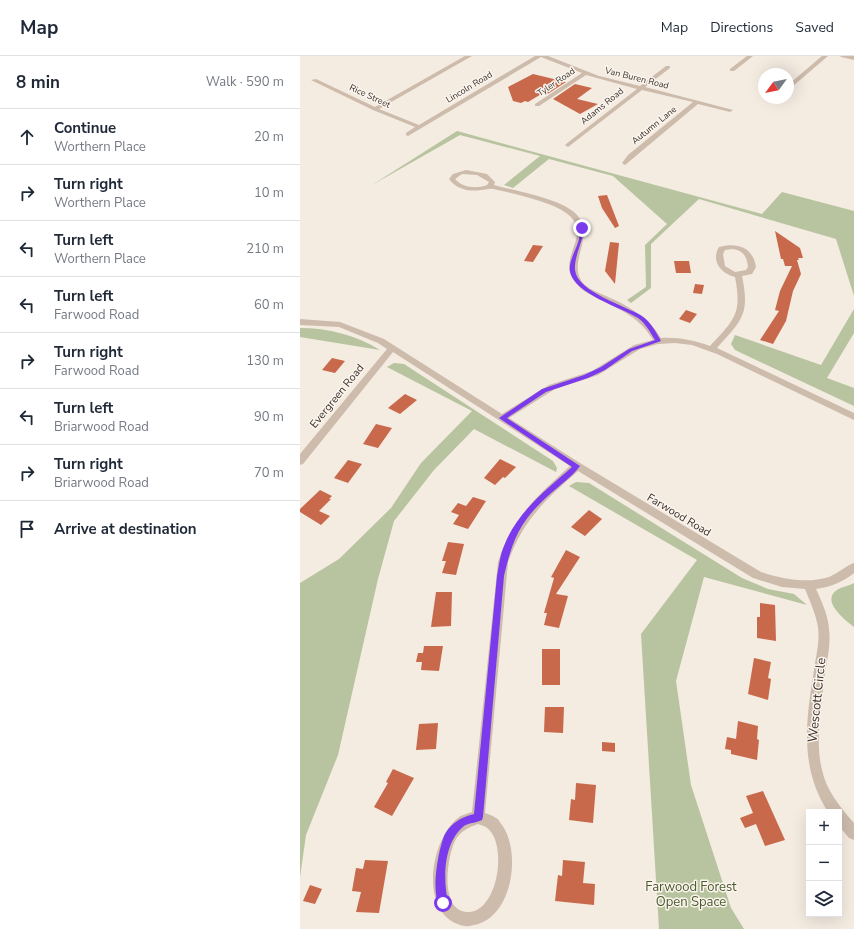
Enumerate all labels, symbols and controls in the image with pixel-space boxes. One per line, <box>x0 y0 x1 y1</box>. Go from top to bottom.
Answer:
text: Map <box>20 15 58 41</box>
text: Map <box>661 18 688 37</box>
text: Directions <box>710 18 773 37</box>
text: Saved <box>795 18 834 37</box>
street label: Van Buren Road <box>603 64 670 92</box>
street label: Tyler Road <box>535 65 577 99</box>
street label: Lincoln Road <box>444 68 494 106</box>
north arrow <box>758 68 794 104</box>
text: 8 min <box>16 71 60 94</box>
text: Walk · 590 m <box>206 73 284 91</box>
street label: Rice Street <box>348 81 393 111</box>
street label: Adams Road <box>578 85 626 127</box>
street label: Autumn Lane <box>629 103 679 147</box>
text: Continue <box>54 118 116 138</box>
icon: ahead <box>16 126 38 148</box>
text: 20 m <box>254 128 284 146</box>
text: Worthern Place <box>54 138 146 156</box>
text: Turn right <box>54 174 123 194</box>
icon: right <box>16 182 38 204</box>
text: 10 m <box>254 184 284 202</box>
text: Worthern Place <box>54 194 146 212</box>
route end <box>573 219 591 237</box>
text: Turn left <box>54 230 113 250</box>
icon: left <box>16 238 38 260</box>
text: 210 m <box>246 240 284 258</box>
text: Worthern Place <box>54 250 146 268</box>
text: Turn left <box>54 286 113 306</box>
icon: left <box>16 294 38 316</box>
text: 60 m <box>254 296 284 314</box>
text: Farwood Road <box>54 306 139 324</box>
text: Turn right <box>54 342 123 362</box>
icon: right <box>16 350 38 372</box>
text: 130 m <box>246 352 284 370</box>
street label: Evergreen Road <box>307 361 367 431</box>
text: Farwood Road <box>54 362 139 380</box>
text: Turn left <box>54 398 113 418</box>
icon: left <box>16 406 38 428</box>
text: 90 m <box>254 408 284 426</box>
text: Briarwood Road <box>54 418 149 436</box>
text: Turn right <box>54 454 123 474</box>
icon: right <box>16 462 38 484</box>
text: 70 m <box>254 464 284 482</box>
text: Briarwood Road <box>54 474 149 492</box>
street label: Farwood Road <box>644 490 714 540</box>
icon: arrive <box>16 518 38 540</box>
text: Arrive at destination <box>54 519 197 539</box>
street label: Wescott Circle <box>804 657 830 743</box>
map controls <box>806 809 842 917</box>
button: + <box>806 809 842 845</box>
button: − <box>806 845 842 881</box>
park label: Farwood Forest Open Space <box>645 878 737 911</box>
button: layers <box>806 881 842 917</box>
route start <box>434 894 452 912</box>

